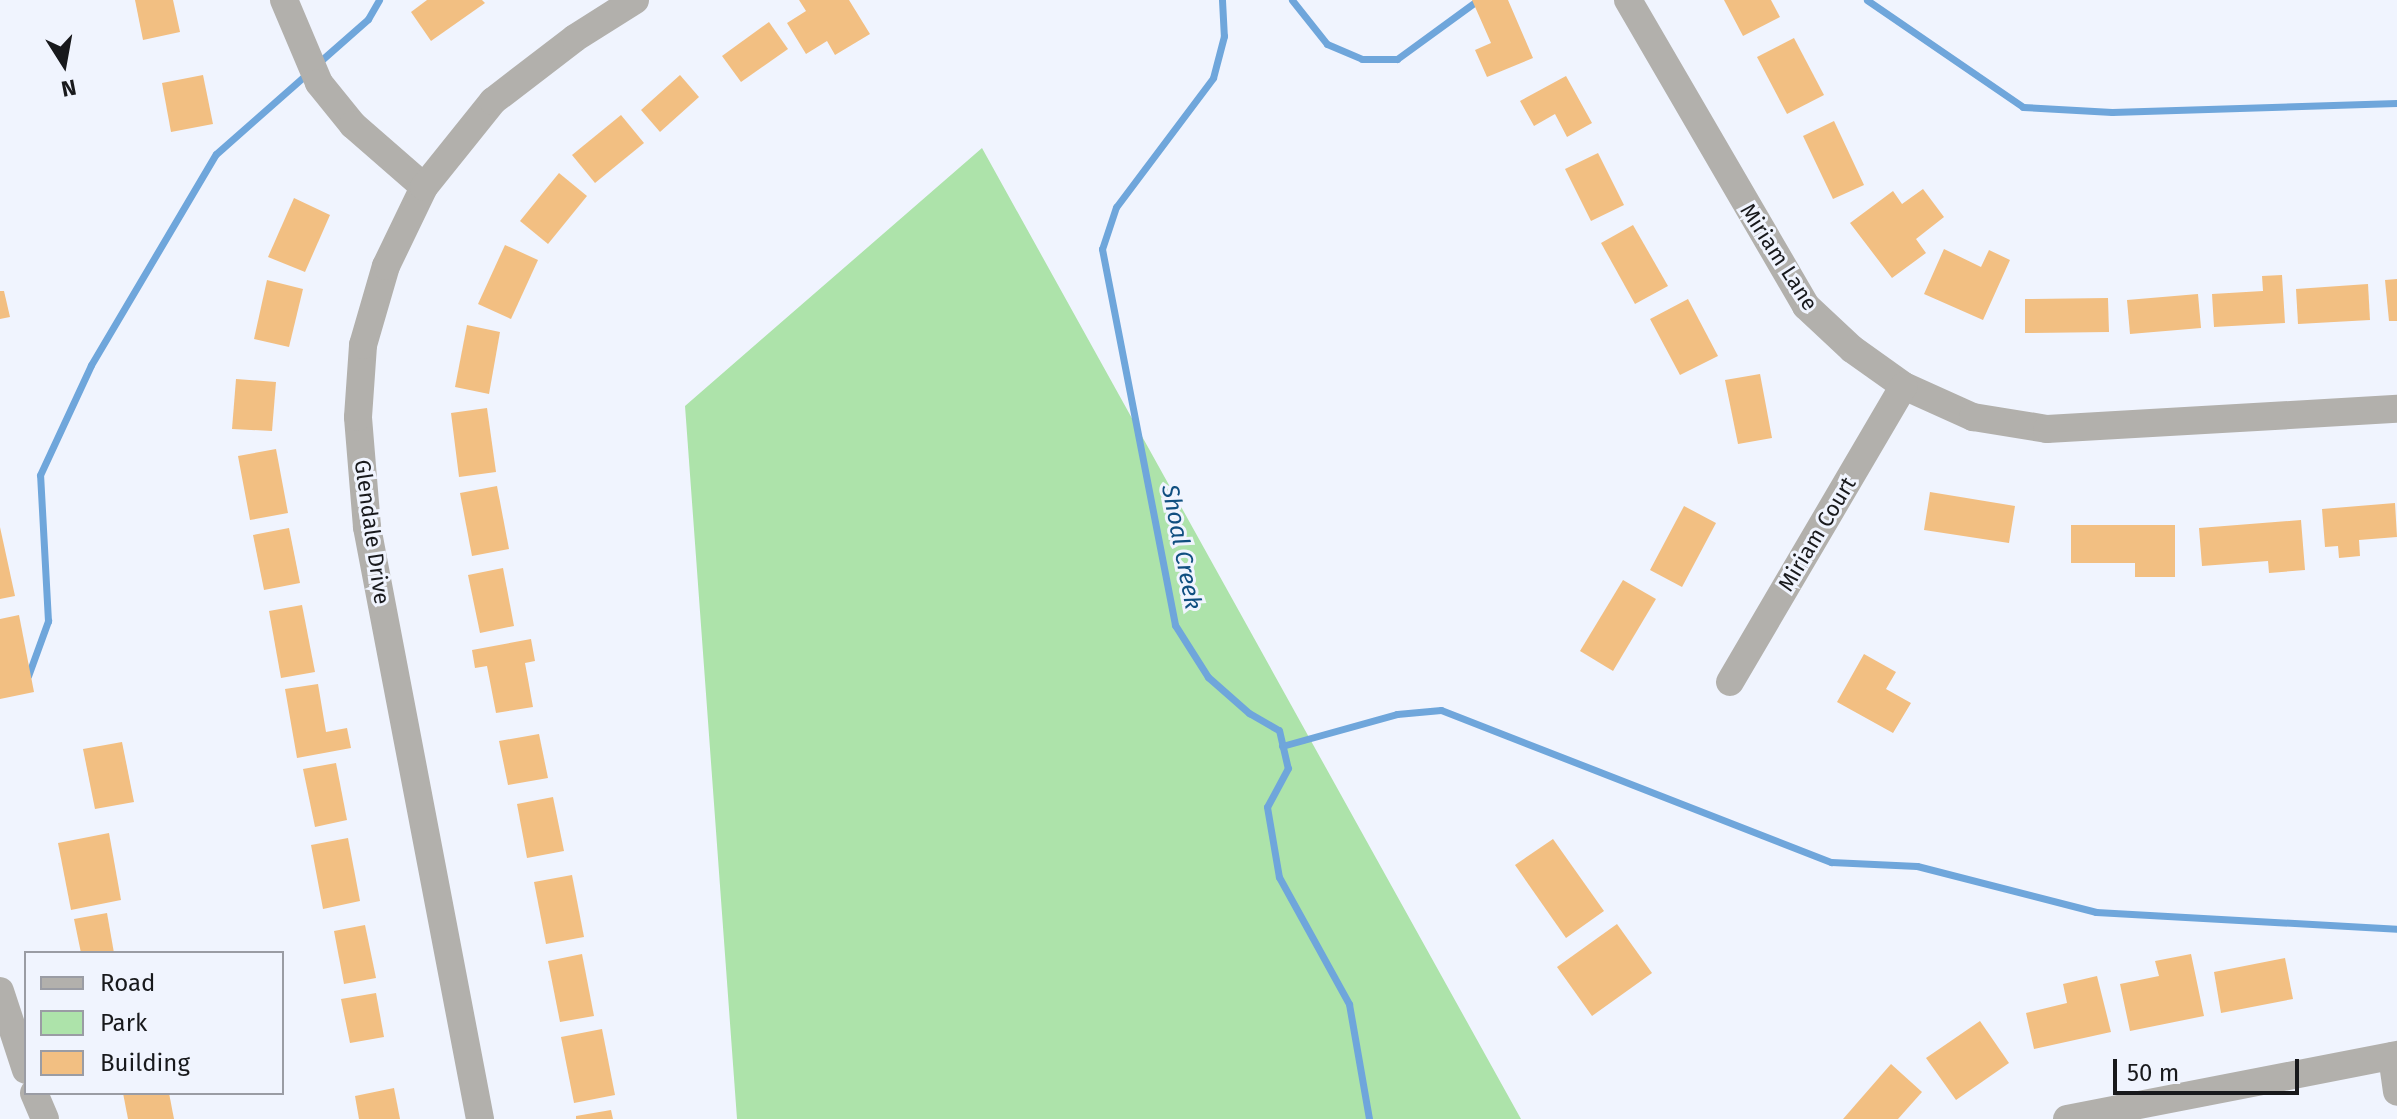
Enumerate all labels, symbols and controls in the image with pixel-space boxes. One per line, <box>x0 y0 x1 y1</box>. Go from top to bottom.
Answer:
north arrow <box>24 24 104 104</box>
text: N <box>59 73 78 103</box>
street label: Miriam Lane <box>1735 199 1823 315</box>
street label: Glendale Drive <box>349 458 395 606</box>
street label: Miriam Court <box>1773 472 1861 596</box>
water label: Shoal Creek <box>1155 482 1207 612</box>
legend <box>24 951 284 1095</box>
text: Road <box>100 969 155 997</box>
text: Park <box>100 1009 147 1037</box>
scale bar <box>2117 1043 2303 1093</box>
text: Building <box>100 1049 190 1077</box>
text: 50 m <box>2127 1059 2179 1087</box>

